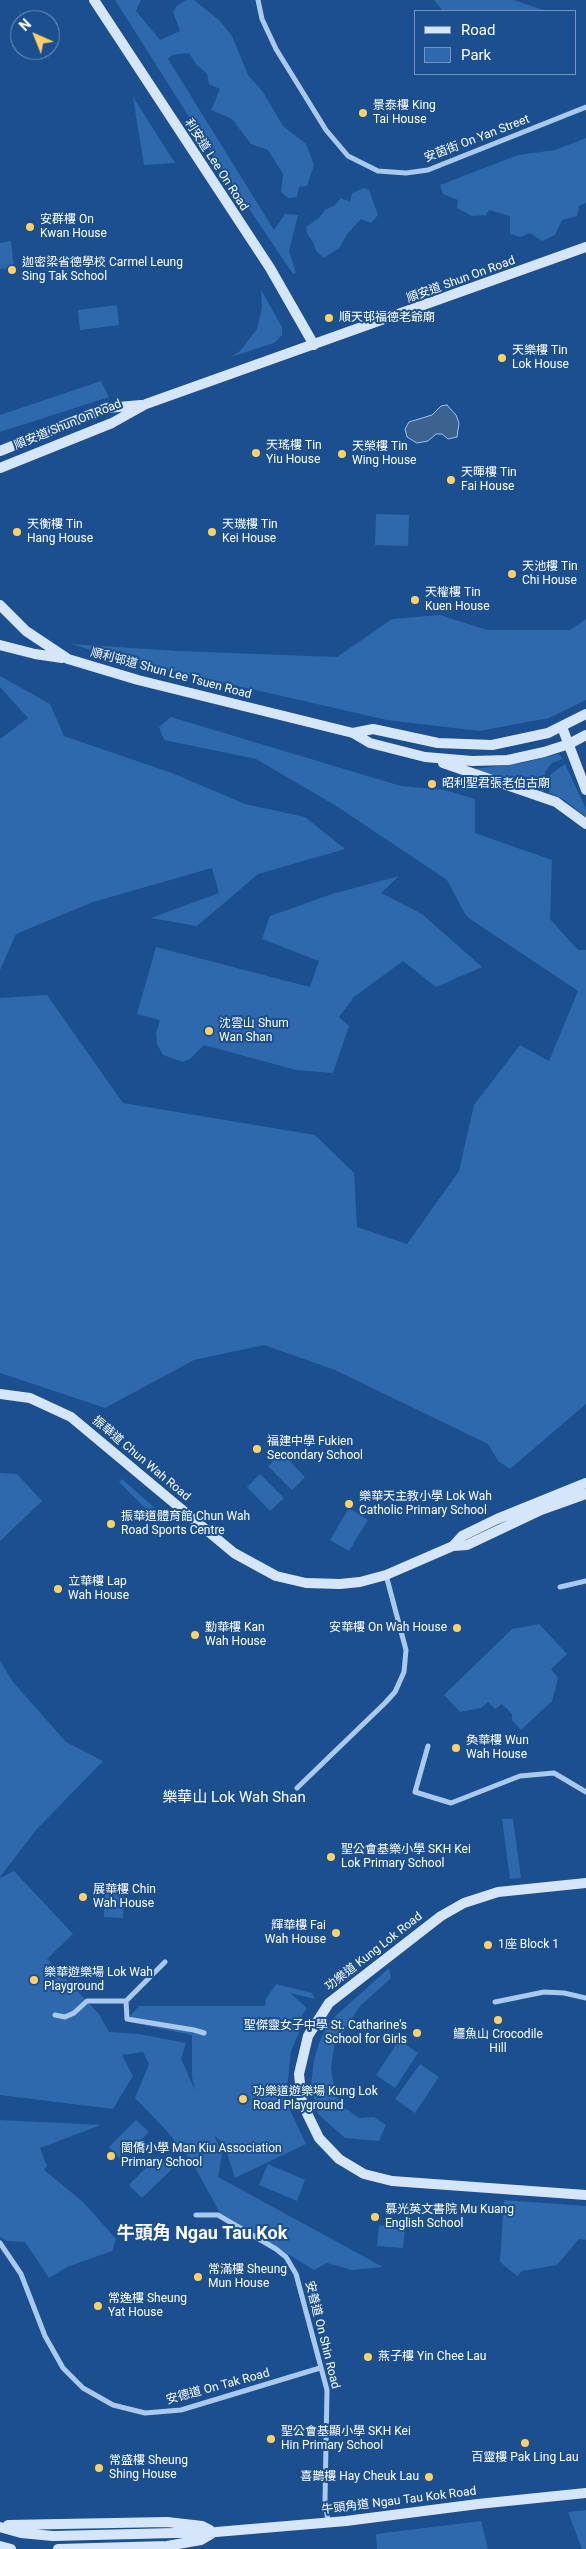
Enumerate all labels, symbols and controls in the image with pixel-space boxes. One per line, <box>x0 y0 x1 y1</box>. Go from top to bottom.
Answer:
north arrow <box>10 10 60 60</box>
legend <box>414 10 576 75</box>
text: N <box>16 16 34 34</box>
text: Road <box>461 21 495 39</box>
text: Park <box>461 46 491 64</box>
place label: 景泰樓 King Tai House <box>373 99 436 127</box>
marker: 景泰樓 King Tai House <box>357 107 369 119</box>
street label: 安茵街 On Yan Street <box>422 112 532 166</box>
street label: 利安道 Lee On Road <box>181 116 251 214</box>
place label: 安群樓 On Kwan House <box>40 213 107 241</box>
marker: 安群樓 On Kwan House <box>24 221 36 233</box>
street label: 順安道 Shun On Road <box>405 254 517 306</box>
place label: 迦密梁省德學校 Carmel Leung Sing Tak School <box>22 256 183 284</box>
marker: 迦密梁省德學校 Carmel Leung Sing Tak School <box>6 264 18 276</box>
place label: 順天邨福德老爺廟 <box>339 311 435 325</box>
marker: 順天邨福德老爺廟 <box>323 312 335 324</box>
place label: 天樂樓 Tin Lok House <box>512 344 569 372</box>
marker: 天樂樓 Tin Lok House <box>496 352 508 364</box>
street label: 順安道 Shun On Road <box>12 397 124 453</box>
place label: 天瑤樓 Tin Yiu House <box>266 439 322 467</box>
place label: 天榮樓 Tin Wing House <box>352 440 416 468</box>
marker: 天瑤樓 Tin Yiu House <box>250 447 262 459</box>
marker: 天榮樓 Tin Wing House <box>336 448 348 460</box>
place label: 天暉樓 Tin Fai House <box>461 466 517 494</box>
marker: 天暉樓 Tin Fai House <box>445 474 457 486</box>
place label: 天衡樓 Tin Hang House <box>27 518 93 546</box>
place label: 天璣樓 Tin Kei House <box>222 518 278 546</box>
marker: 天衡樓 Tin Hang House <box>11 526 23 538</box>
marker: 天璣樓 Tin Kei House <box>206 526 218 538</box>
place label: 天池樓 Tin Chi House <box>522 560 578 588</box>
marker: 天池樓 Tin Chi House <box>506 568 518 580</box>
place label: 天權樓 Tin Kuen House <box>425 586 490 614</box>
marker: 天權樓 Tin Kuen House <box>409 594 421 606</box>
street label: 順利邨道 Shun Lee Tsuen Road <box>89 646 253 702</box>
place label: 昭利聖君張老伯古廟 <box>442 777 550 791</box>
marker: 昭利聖君張老伯古廟 <box>426 778 438 790</box>
place label: 沈雲山 Shum Wan Shan <box>219 1017 289 1045</box>
marker: 沈雲山 Shum Wan Shan <box>203 1025 215 1037</box>
street label: 振華道 Chun Wah Road <box>89 1414 193 1504</box>
place label: 福建中學 Fukien Secondary School <box>267 1435 363 1463</box>
marker: 福建中學 Fukien Secondary School <box>251 1443 263 1455</box>
place label: 樂華天主教小學 Lok Wah Catholic Primary School <box>359 1490 492 1518</box>
marker: 樂華天主教小學 Lok Wah Catholic Primary School <box>343 1498 355 1510</box>
place label: 振華道體育館 Chun Wah Road Sports Centre <box>121 1510 250 1538</box>
marker: 振華道體育館 Chun Wah Road Sports Centre <box>105 1518 117 1530</box>
place label: 立華樓 Lap Wah House <box>68 1575 129 1603</box>
marker: 立華樓 Lap Wah House <box>52 1583 64 1595</box>
place label: 勤華樓 Kan Wah House <box>205 1621 266 1649</box>
place label: 安華樓 On Wah House <box>329 1621 447 1635</box>
marker: 安華樓 On Wah House <box>451 1622 463 1634</box>
marker: 勤華樓 Kan Wah House <box>189 1629 201 1641</box>
place label: 奐華樓 Wun Wah House <box>466 1734 529 1762</box>
marker: 奐華樓 Wun Wah House <box>450 1742 462 1754</box>
district label: 樂華山 Lok Wah Shan <box>162 1789 306 1807</box>
place label: 聖公會基樂小學 SKH Kei Lok Primary School <box>341 1843 471 1871</box>
marker: 聖公會基樂小學 SKH Kei Lok Primary School <box>325 1851 337 1863</box>
place label: 展華樓 Chin Wah House <box>93 1883 156 1911</box>
marker: 展華樓 Chin Wah House <box>77 1891 89 1903</box>
street label: 功樂道 Kung Lok Road <box>323 1910 425 1994</box>
place label: 輝華樓 Fai Wah House <box>265 1919 326 1947</box>
marker: 輝華樓 Fai Wah House <box>330 1927 342 1939</box>
place label: 1座 Block 1 <box>498 1938 559 1952</box>
marker: 1座 Block 1 <box>482 1939 494 1951</box>
place label: 樂華遊樂場 Lok Wah Playground <box>44 1966 153 1994</box>
marker: 樂華遊樂場 Lok Wah Playground <box>28 1974 40 1986</box>
marker: 鱷魚山 Crocodile Hill <box>492 2014 504 2026</box>
place label: 聖傑靈女子中學 St. Catharine's School for Girls <box>244 2019 407 2047</box>
marker: 聖傑靈女子中學 St. Catharine's School for Girls <box>411 2027 423 2039</box>
place label: 鱷魚山 Crocodile Hill <box>453 2028 543 2056</box>
place label: 功樂道遊樂場 Kung Lok Road Playground <box>253 2085 378 2113</box>
marker: 功樂道遊樂場 Kung Lok Road Playground <box>237 2093 249 2105</box>
place label: 閩僑小學 Man Kiu Association Primary School <box>121 2142 282 2170</box>
marker: 閩僑小學 Man Kiu Association Primary School <box>105 2150 117 2162</box>
place label: 慕光英文書院 Mu Kuang English School <box>385 2203 514 2231</box>
marker: 慕光英文書院 Mu Kuang English School <box>369 2211 381 2223</box>
district label: 牛頭角 Ngau Tau Kok <box>117 2223 287 2245</box>
place label: 常滿樓 Sheung Mun House <box>208 2263 287 2291</box>
marker: 常滿樓 Sheung Mun House <box>192 2271 204 2283</box>
street label: 安善道 On Shin Road <box>302 2280 342 2390</box>
place label: 常逸樓 Sheung Yat House <box>108 2292 187 2320</box>
marker: 常逸樓 Sheung Yat House <box>92 2300 104 2312</box>
place label: 燕子樓 Yin Chee Lau <box>378 2350 486 2364</box>
marker: 燕子樓 Yin Chee Lau <box>362 2351 374 2363</box>
street label: 安德道 On Tak Road <box>165 2366 271 2408</box>
place label: 聖公會基顯小學 SKH Kei Hin Primary School <box>281 2425 411 2453</box>
marker: 聖公會基顯小學 SKH Kei Hin Primary School <box>265 2433 277 2445</box>
marker: 百靈樓 Pak Ling Lau <box>519 2437 531 2449</box>
place label: 百靈樓 Pak Ling Lau <box>471 2451 579 2465</box>
place label: 常盛樓 Sheung Shing House <box>109 2454 188 2482</box>
marker: 常盛樓 Sheung Shing House <box>93 2462 105 2474</box>
place label: 喜鵲樓 Hay Cheuk Lau <box>300 2470 419 2484</box>
marker: 喜鵲樓 Hay Cheuk Lau <box>423 2471 435 2483</box>
street label: 牛頭角道 Ngau Tau Kok Road <box>321 2484 477 2518</box>

